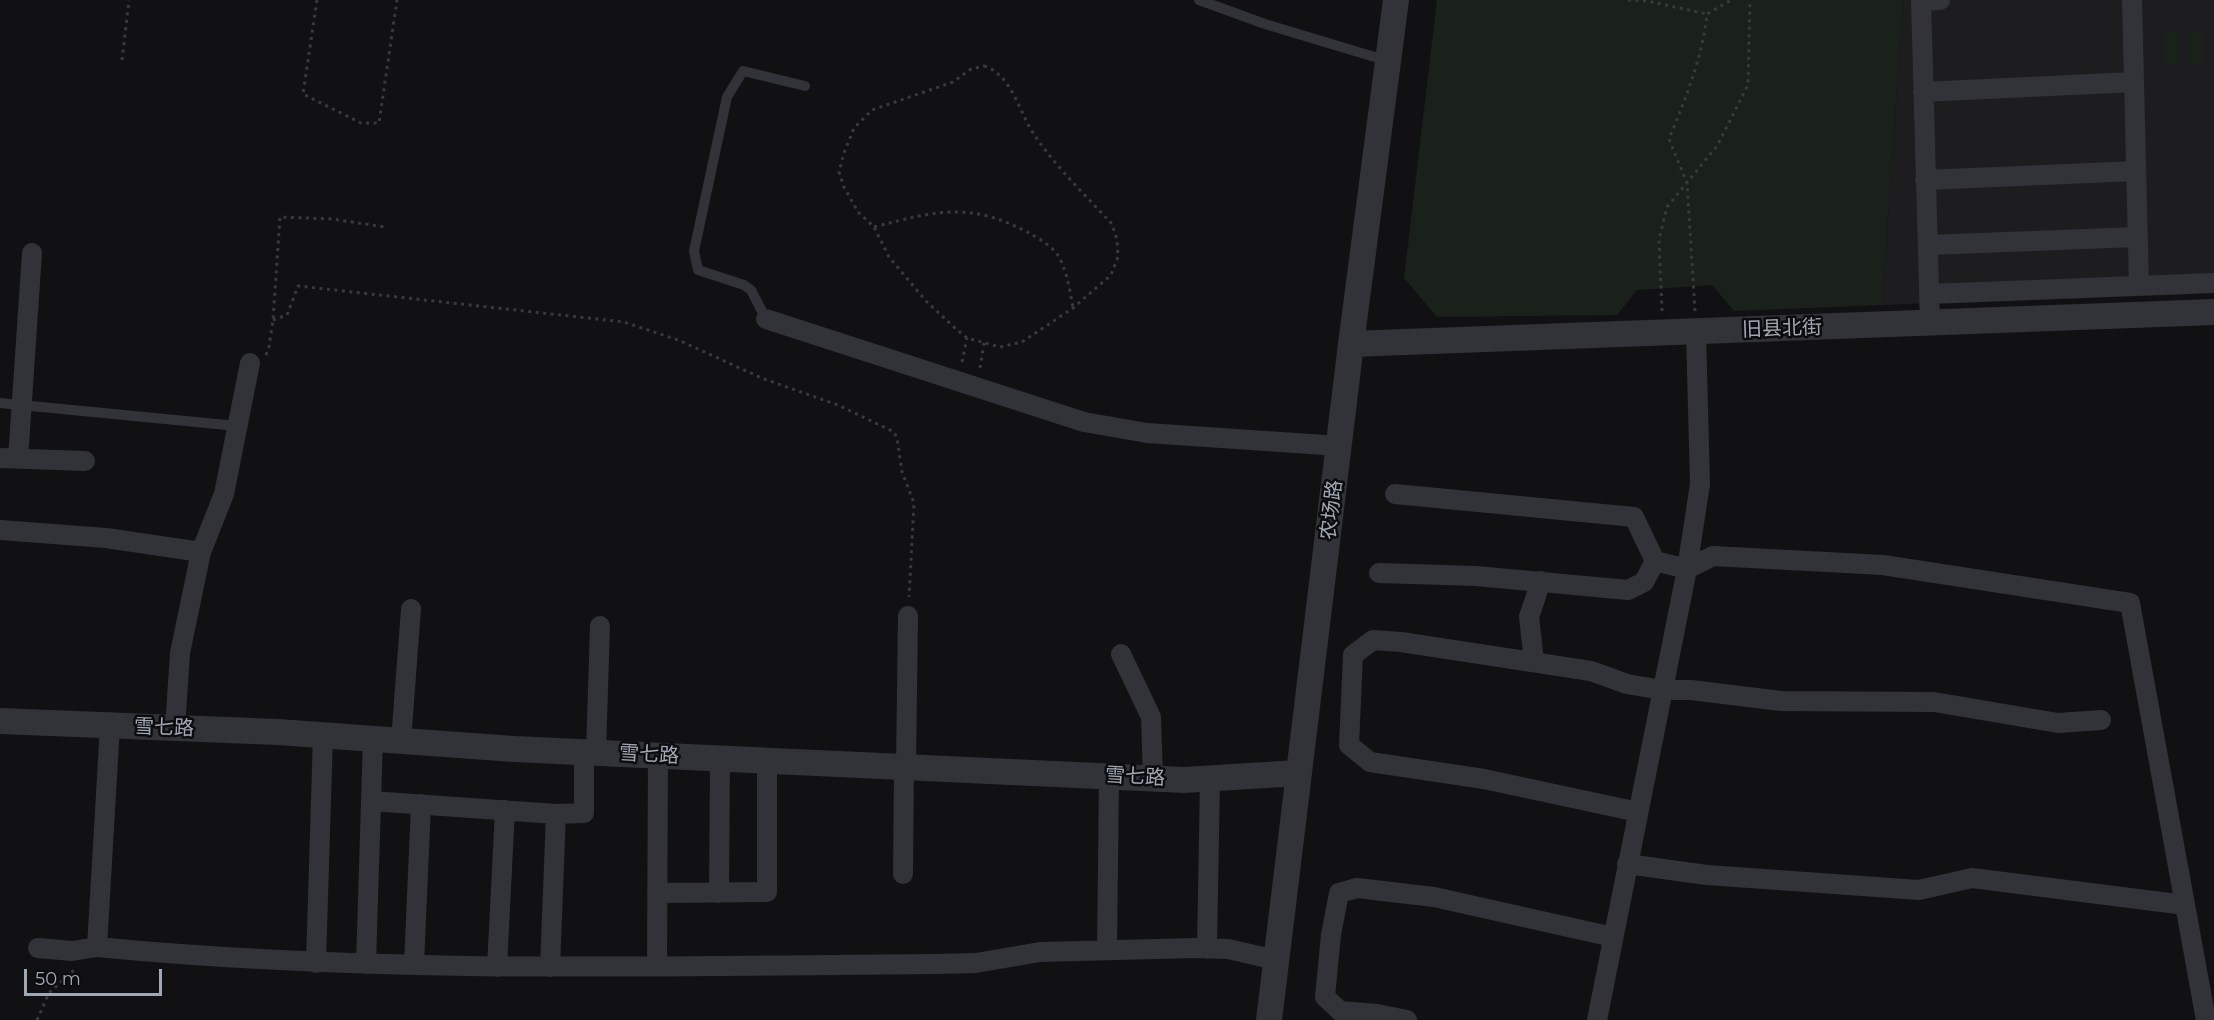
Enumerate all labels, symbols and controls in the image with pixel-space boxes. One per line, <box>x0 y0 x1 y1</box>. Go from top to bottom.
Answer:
street label: 旧县北街 <box>1742 316 1822 342</box>
street label: 农场路 <box>1316 479 1348 541</box>
street label: 雪七路 <box>134 715 194 741</box>
street label: 雪七路 <box>618 741 680 769</box>
street label: 雪七路 <box>1104 763 1166 791</box>
scale bar <box>27 957 165 995</box>
text: 50 m <box>35 968 81 990</box>

